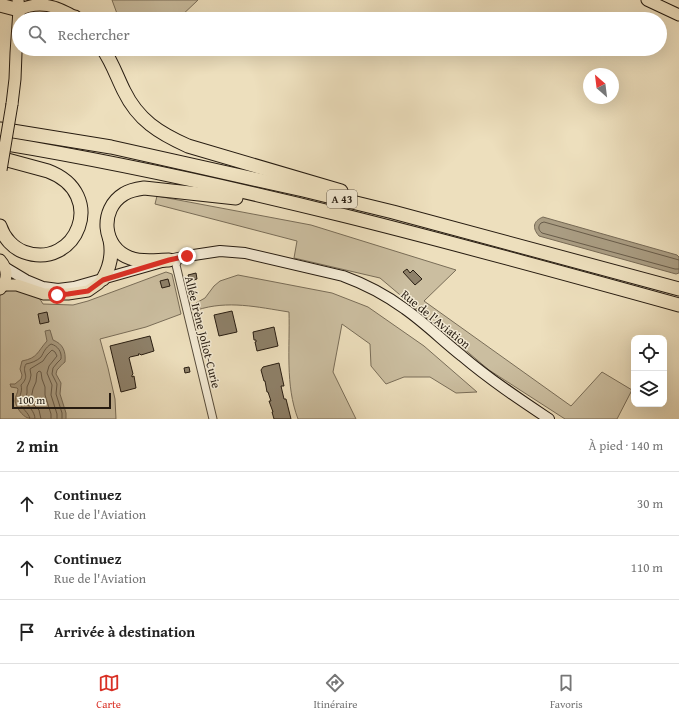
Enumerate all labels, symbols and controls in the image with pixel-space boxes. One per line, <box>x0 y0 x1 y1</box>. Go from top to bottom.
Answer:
search box <box>12 12 667 56</box>
icon: search <box>26 23 48 45</box>
text: Rechercher <box>58 24 130 45</box>
north arrow <box>583 68 619 104</box>
road number: A 43 <box>327 190 357 208</box>
route end <box>178 247 196 265</box>
street label: Allée Irène Joliot-Curie <box>181 274 225 390</box>
route start <box>48 286 66 304</box>
street label: Rue de l'Aviation <box>398 286 475 353</box>
map controls <box>631 335 667 407</box>
button: locate <box>631 335 667 371</box>
button: layers <box>631 371 667 407</box>
scale bar <box>12 391 111 410</box>
text: 100 m <box>18 392 45 408</box>
text: 2 min <box>16 433 58 458</box>
text: À pied · 140 m <box>588 436 663 455</box>
text: Continuez <box>54 484 122 505</box>
icon: ahead <box>16 493 38 515</box>
text: 30 m <box>637 494 663 513</box>
text: Rue de l'Aviation <box>54 505 146 524</box>
text: Continuez <box>54 548 122 569</box>
icon: ahead <box>16 557 38 579</box>
text: 110 m <box>631 558 663 577</box>
text: Rue de l'Aviation <box>54 569 146 588</box>
icon: arrive <box>16 621 38 643</box>
text: Arrivée à destination <box>54 621 195 642</box>
tab: Carte <box>96 672 121 712</box>
tab: Itinéraire <box>313 672 357 712</box>
tab: Favoris <box>550 672 583 712</box>

